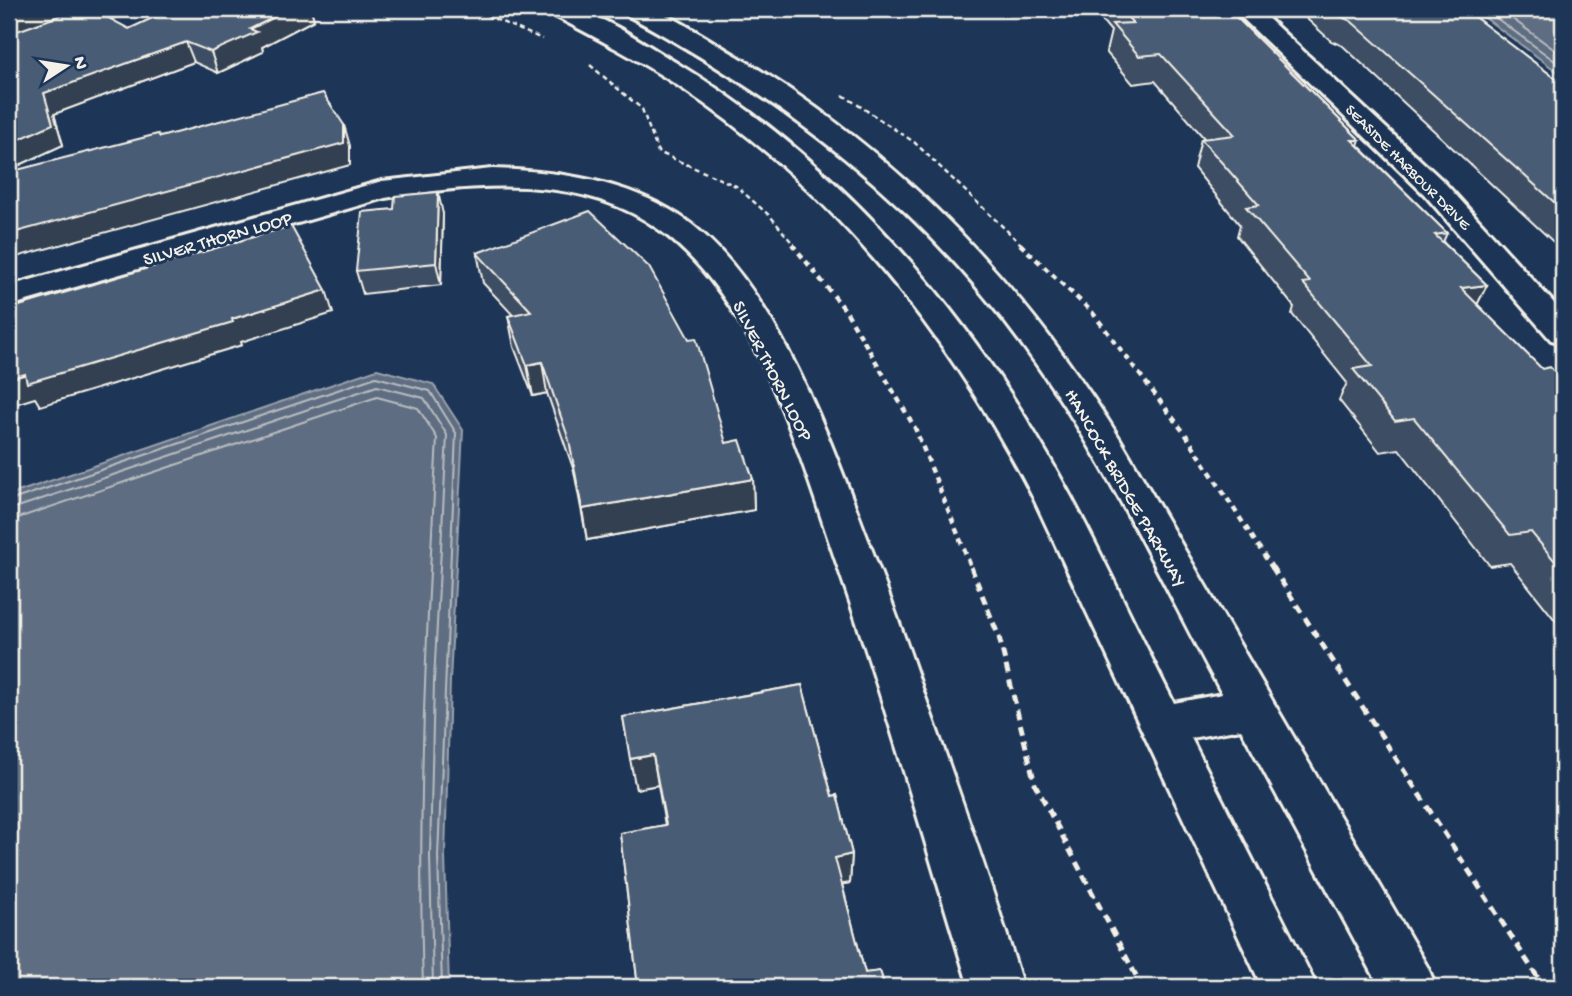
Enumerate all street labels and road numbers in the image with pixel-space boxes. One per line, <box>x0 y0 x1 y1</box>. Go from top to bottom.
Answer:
street label: SEASIDE HARBOUR DRIVE <box>1340 102 1474 236</box>
street label: SILVER THORN LOOP <box>141 208 296 273</box>
street label: SILVER THORN LOOP <box>726 298 816 446</box>
street label: HANCOCK BRIDGE PARKWAY <box>1058 386 1190 592</box>

